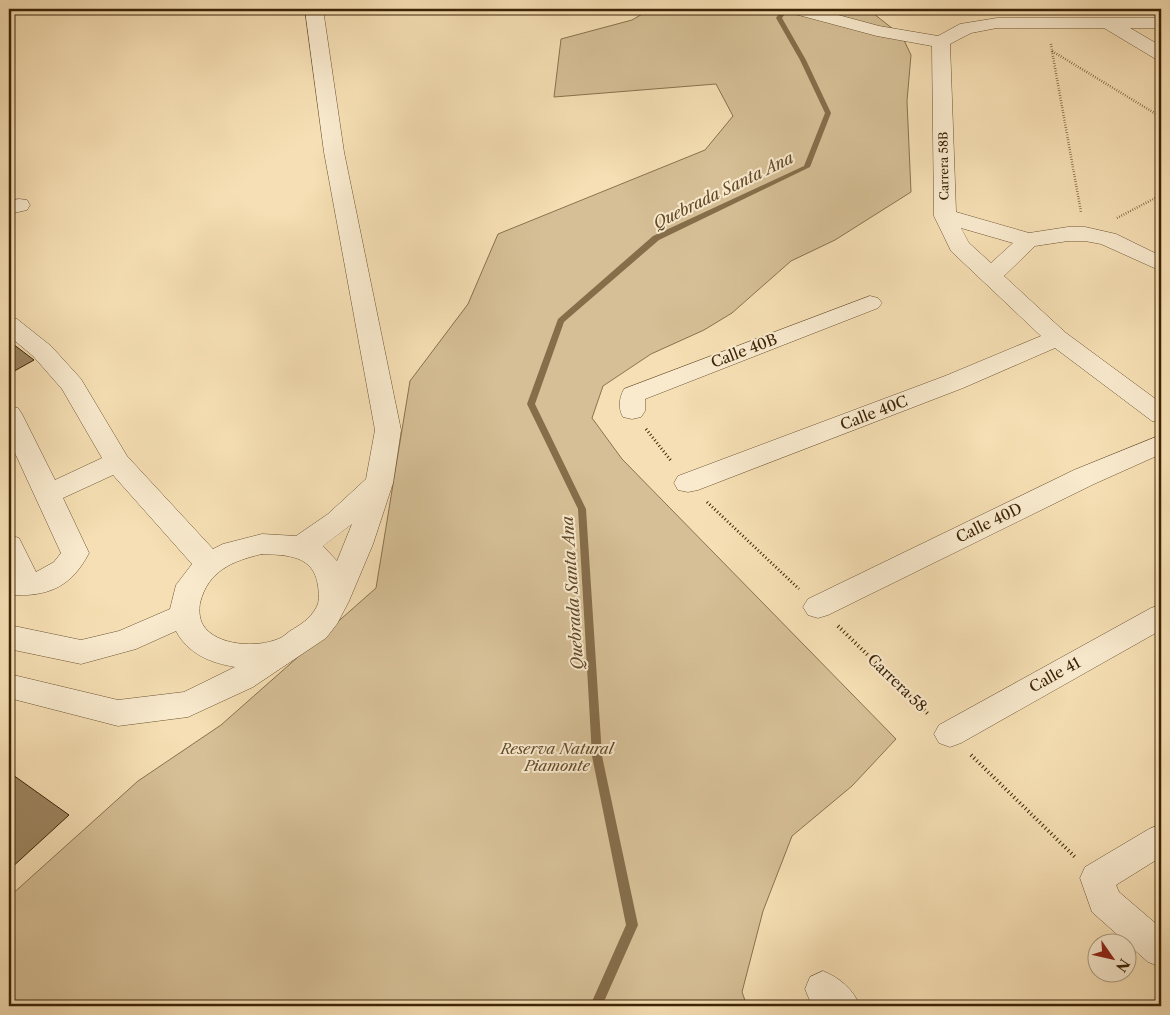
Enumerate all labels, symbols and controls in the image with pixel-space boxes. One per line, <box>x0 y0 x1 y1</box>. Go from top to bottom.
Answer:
street label: Carrera 58B <box>935 132 952 200</box>
water label: Quebrada Santa Ana <box>649 147 797 233</box>
street label: Calle 40B <box>708 329 780 372</box>
street label: Calle 40C <box>837 391 910 434</box>
street label: Calle 40D <box>953 498 1025 547</box>
water label: Quebrada Santa Ana <box>557 515 587 671</box>
street label: Carrera 58 <box>864 650 931 716</box>
street label: Calle 41 <box>1026 652 1084 696</box>
park label: Reserva Natural Piamonte <box>499 739 616 775</box>
north arrow <box>1088 932 1138 982</box>
text: N <box>1112 955 1134 975</box>

